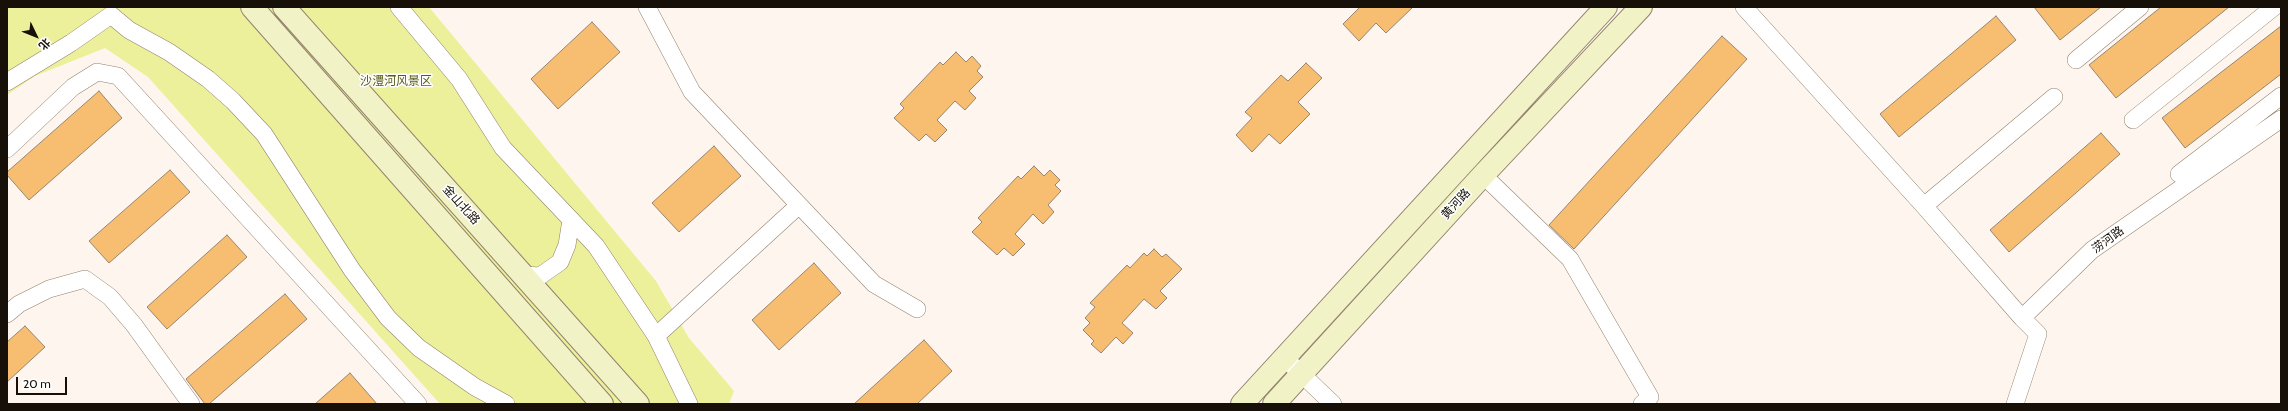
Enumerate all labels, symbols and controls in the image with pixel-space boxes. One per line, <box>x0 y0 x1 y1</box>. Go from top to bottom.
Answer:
north arrow <box>16 16 56 56</box>
text: 北 <box>36 35 54 53</box>
park label: 沙澧河风景区 <box>360 74 432 88</box>
street label: 金山北路 <box>440 182 482 228</box>
street label: 黄河路 <box>1439 186 1473 222</box>
street label: 涝河路 <box>2089 224 2127 256</box>
scale bar <box>18 369 69 395</box>
text: 20 m <box>23 376 51 391</box>

